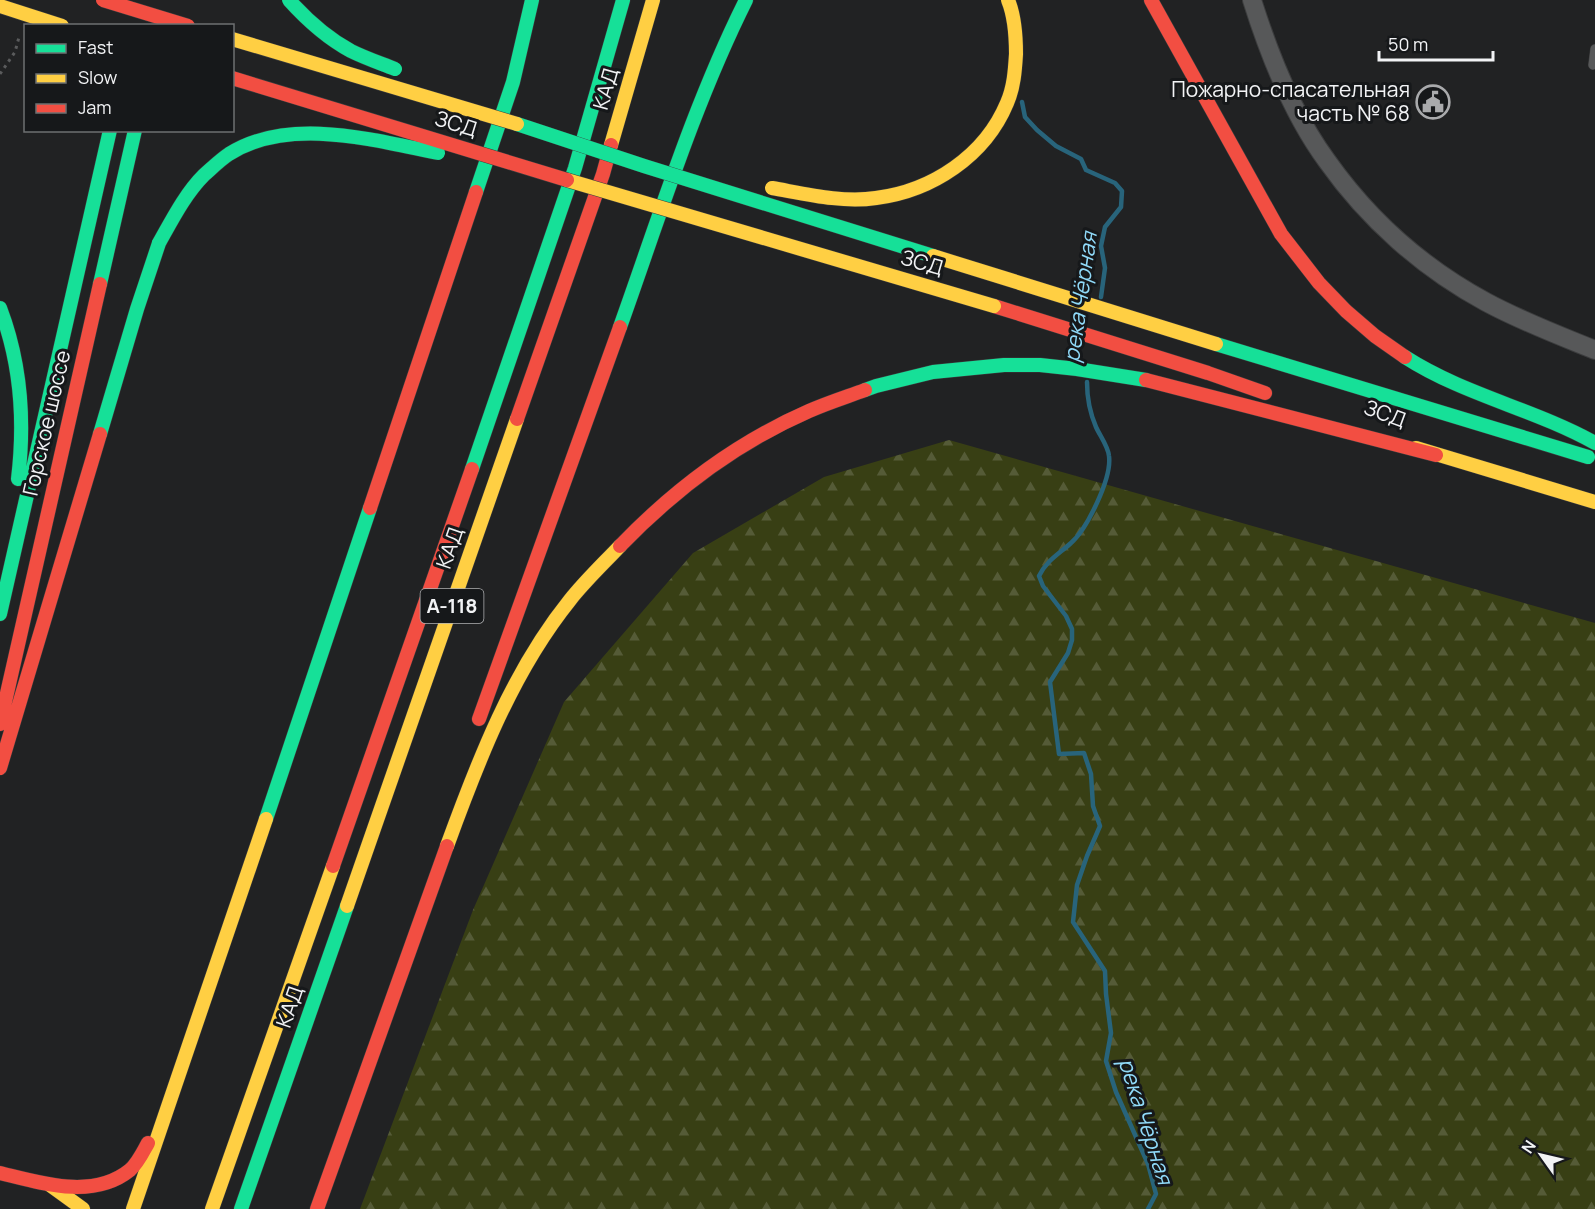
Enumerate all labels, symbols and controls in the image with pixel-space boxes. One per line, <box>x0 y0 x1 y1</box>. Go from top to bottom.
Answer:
legend <box>24 24 234 132</box>
scale bar <box>1379 24 1493 62</box>
text: 50 m <box>1388 32 1428 56</box>
text: Fast <box>78 35 113 59</box>
text: Slow <box>78 65 118 89</box>
street label: КАД <box>586 65 624 113</box>
place label: Пожарно-спасательная часть № 68 <box>1171 75 1410 127</box>
public building icon: Пожарно-спасательная часть № 68 <box>1415 84 1451 120</box>
text: Jam <box>78 95 112 119</box>
street label: ЗСД <box>432 103 481 143</box>
water label: река Чёрная <box>1056 228 1104 364</box>
street label: ЗСД <box>898 243 947 281</box>
street label: Горское шоссе <box>16 347 76 498</box>
street label: ЗСД <box>1361 393 1410 434</box>
street label: КАД <box>429 523 469 572</box>
road number: А-118 <box>420 589 484 623</box>
street label: КАД <box>269 982 309 1031</box>
water label: река Чёрная <box>1112 1054 1181 1190</box>
north arrow <box>1511 1125 1571 1185</box>
text: N <box>1516 1136 1541 1158</box>

